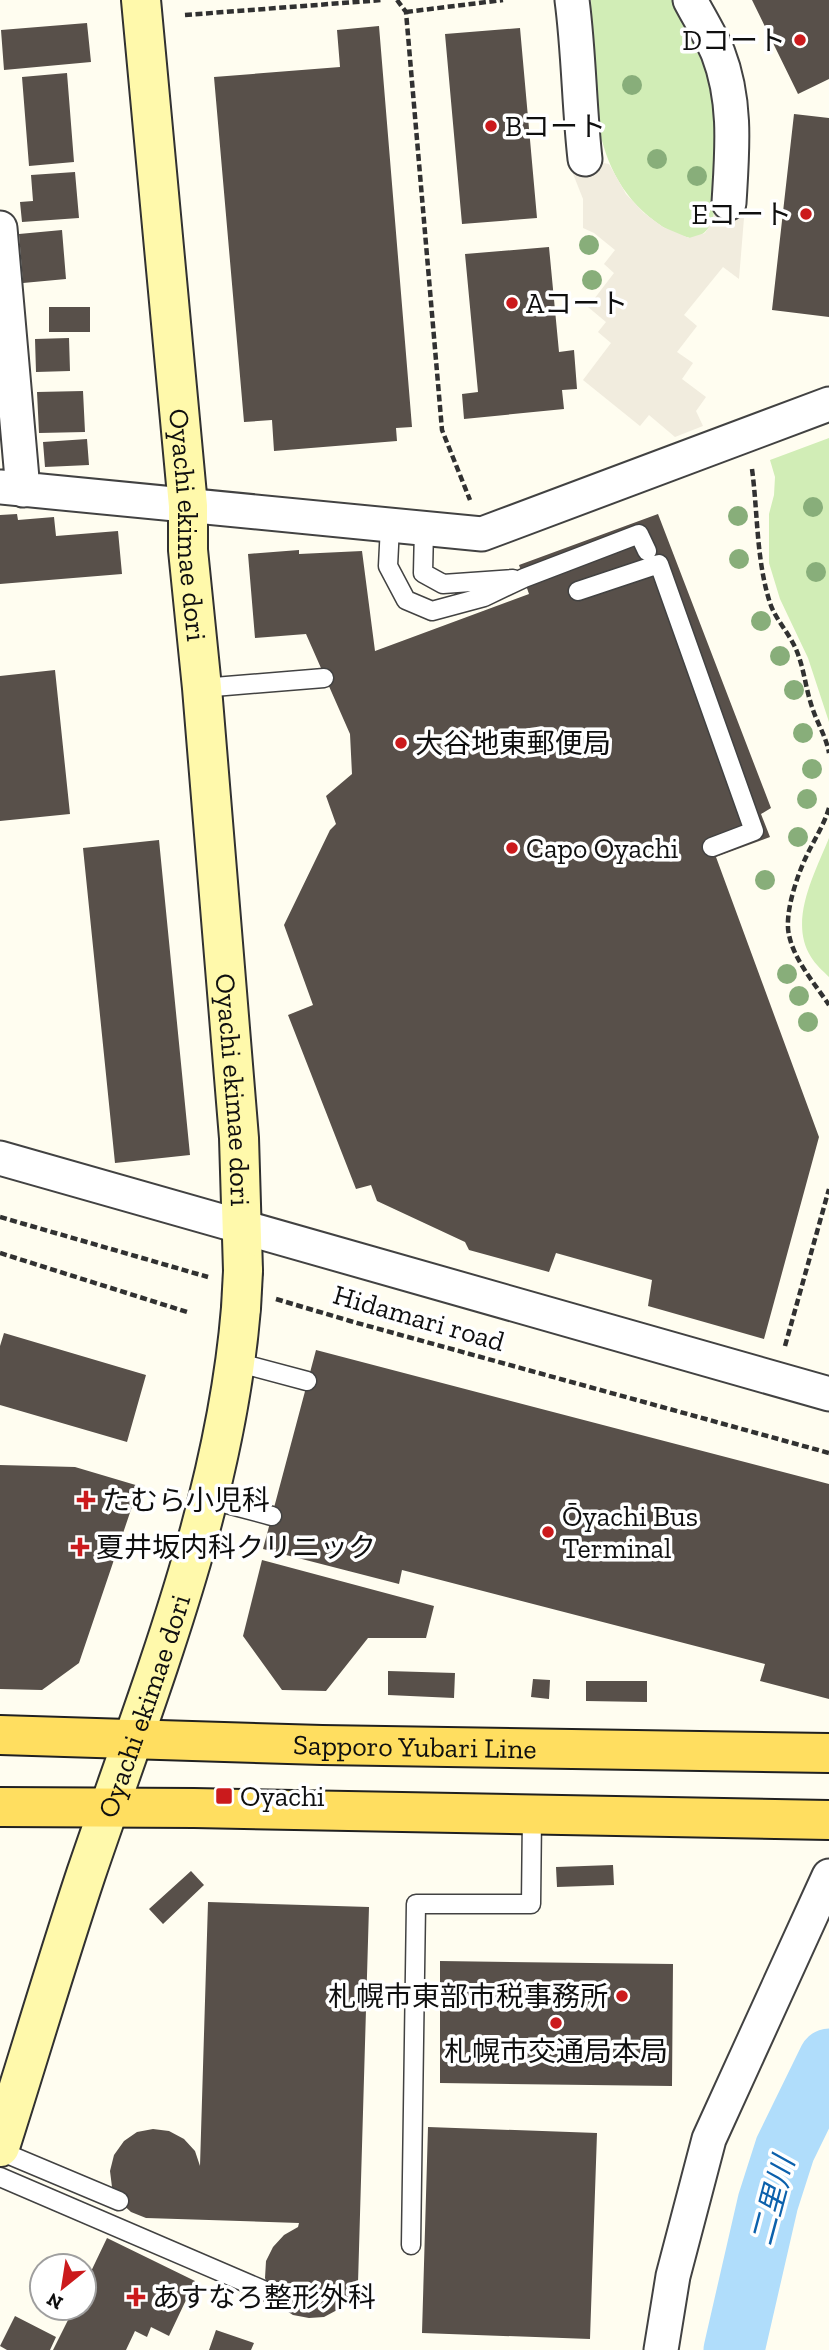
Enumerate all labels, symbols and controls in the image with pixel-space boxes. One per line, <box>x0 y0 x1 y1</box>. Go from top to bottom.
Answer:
place label: Dコート <box>682 24 786 57</box>
marker: Dコート <box>792 32 808 48</box>
place label: Bコート <box>505 110 606 143</box>
marker: Bコート <box>483 118 499 134</box>
place label: Eコート <box>692 198 792 231</box>
marker: Eコート <box>798 206 814 222</box>
place label: Aコート <box>526 287 628 320</box>
marker: Aコート <box>504 295 520 311</box>
street label: Oyachi ekimae dori <box>163 407 214 643</box>
place label: 大谷地東郵便局 <box>415 727 611 760</box>
marker: 大谷地東郵便局 <box>393 735 409 751</box>
place label: Capo Oyachi <box>526 832 679 865</box>
marker: Capo Oyachi <box>504 840 520 856</box>
street label: Oyachi ekimae dori <box>209 972 258 1207</box>
street label: Hidamari road <box>330 1278 508 1358</box>
place label: たむら小児科 <box>102 1484 270 1517</box>
marker: たむら小児科 <box>76 1490 96 1510</box>
place label: Ōyachi Bus Terminal <box>562 1500 698 1565</box>
marker: Ōyachi Bus Terminal <box>540 1524 556 1540</box>
place label: 夏井坂内科クリニック <box>96 1531 376 1564</box>
marker: 夏井坂内科クリニック <box>70 1537 90 1557</box>
street label: Oyachi ekimae dori <box>90 1590 197 1822</box>
street label: Sapporo Yubari Line <box>293 1728 537 1765</box>
place label: Oyachi <box>240 1780 325 1813</box>
marker: Oyachi <box>214 1786 234 1806</box>
place label: 札幌市東部市税事務所 <box>328 1980 608 2013</box>
marker: 札幌市東部市税事務所 <box>614 1988 630 2004</box>
marker: 札幌市交通局本局 <box>548 2015 564 2031</box>
place label: 札幌市交通局本局 <box>444 2035 668 2068</box>
water label: 二里川 <box>744 2150 803 2249</box>
north arrow <box>28 2252 98 2322</box>
place label: あすなろ整形外科 <box>152 2281 376 2314</box>
marker: あすなろ整形外科 <box>126 2287 146 2307</box>
text: N <box>43 2288 67 2315</box>

